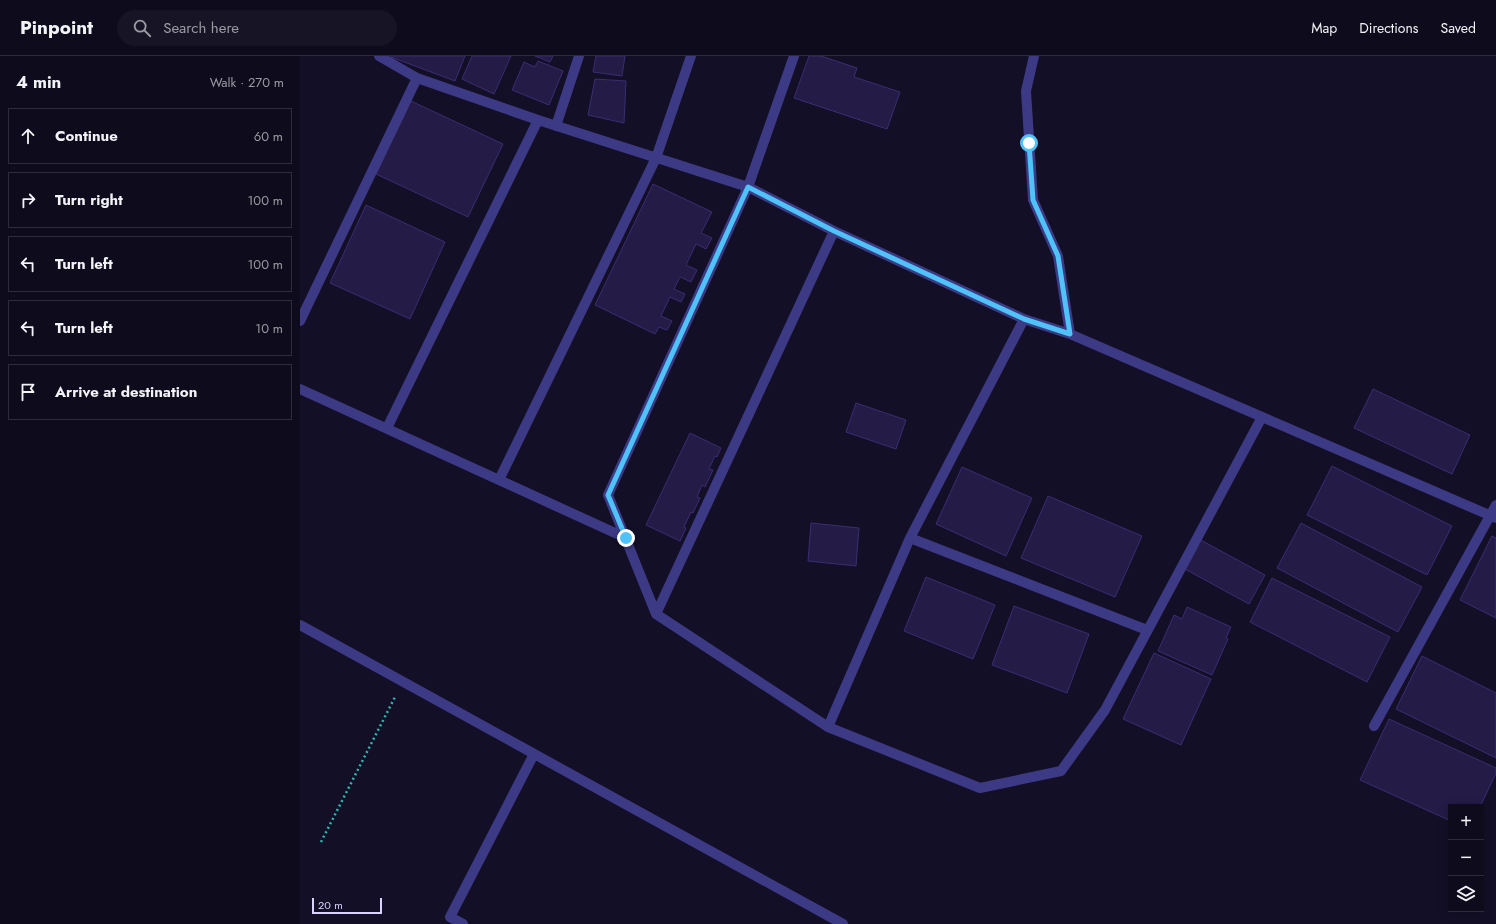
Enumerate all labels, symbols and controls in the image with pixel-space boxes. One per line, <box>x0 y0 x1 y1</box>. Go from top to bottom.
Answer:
search box <box>117 10 397 46</box>
text: Pinpoint <box>20 14 93 41</box>
icon: search <box>131 17 153 39</box>
text: Search here <box>163 17 239 39</box>
text: Map <box>1311 18 1337 38</box>
text: Directions <box>1359 18 1419 38</box>
text: Saved <box>1441 18 1476 38</box>
text: 4 min <box>16 70 61 94</box>
text: Walk · 270 m <box>210 73 284 92</box>
icon: ahead <box>17 125 39 147</box>
text: Continue <box>55 125 118 147</box>
text: 60 m <box>254 127 283 146</box>
route start <box>1020 134 1038 152</box>
icon: right <box>17 189 39 211</box>
text: Turn right <box>55 189 123 211</box>
text: 100 m <box>248 191 283 210</box>
icon: left <box>17 253 39 275</box>
text: Turn left <box>55 253 113 275</box>
text: 100 m <box>248 255 283 274</box>
icon: left <box>17 317 39 339</box>
text: Turn left <box>55 317 113 339</box>
text: 10 m <box>255 319 283 338</box>
icon: arrive <box>17 381 39 403</box>
text: Arrive at destination <box>55 381 197 403</box>
route end <box>617 529 635 547</box>
map controls <box>1448 804 1484 912</box>
button: + <box>1448 804 1484 840</box>
button: − <box>1448 840 1484 876</box>
button: layers <box>1448 876 1484 912</box>
scale bar <box>312 896 382 915</box>
text: 20 m <box>318 897 343 913</box>

